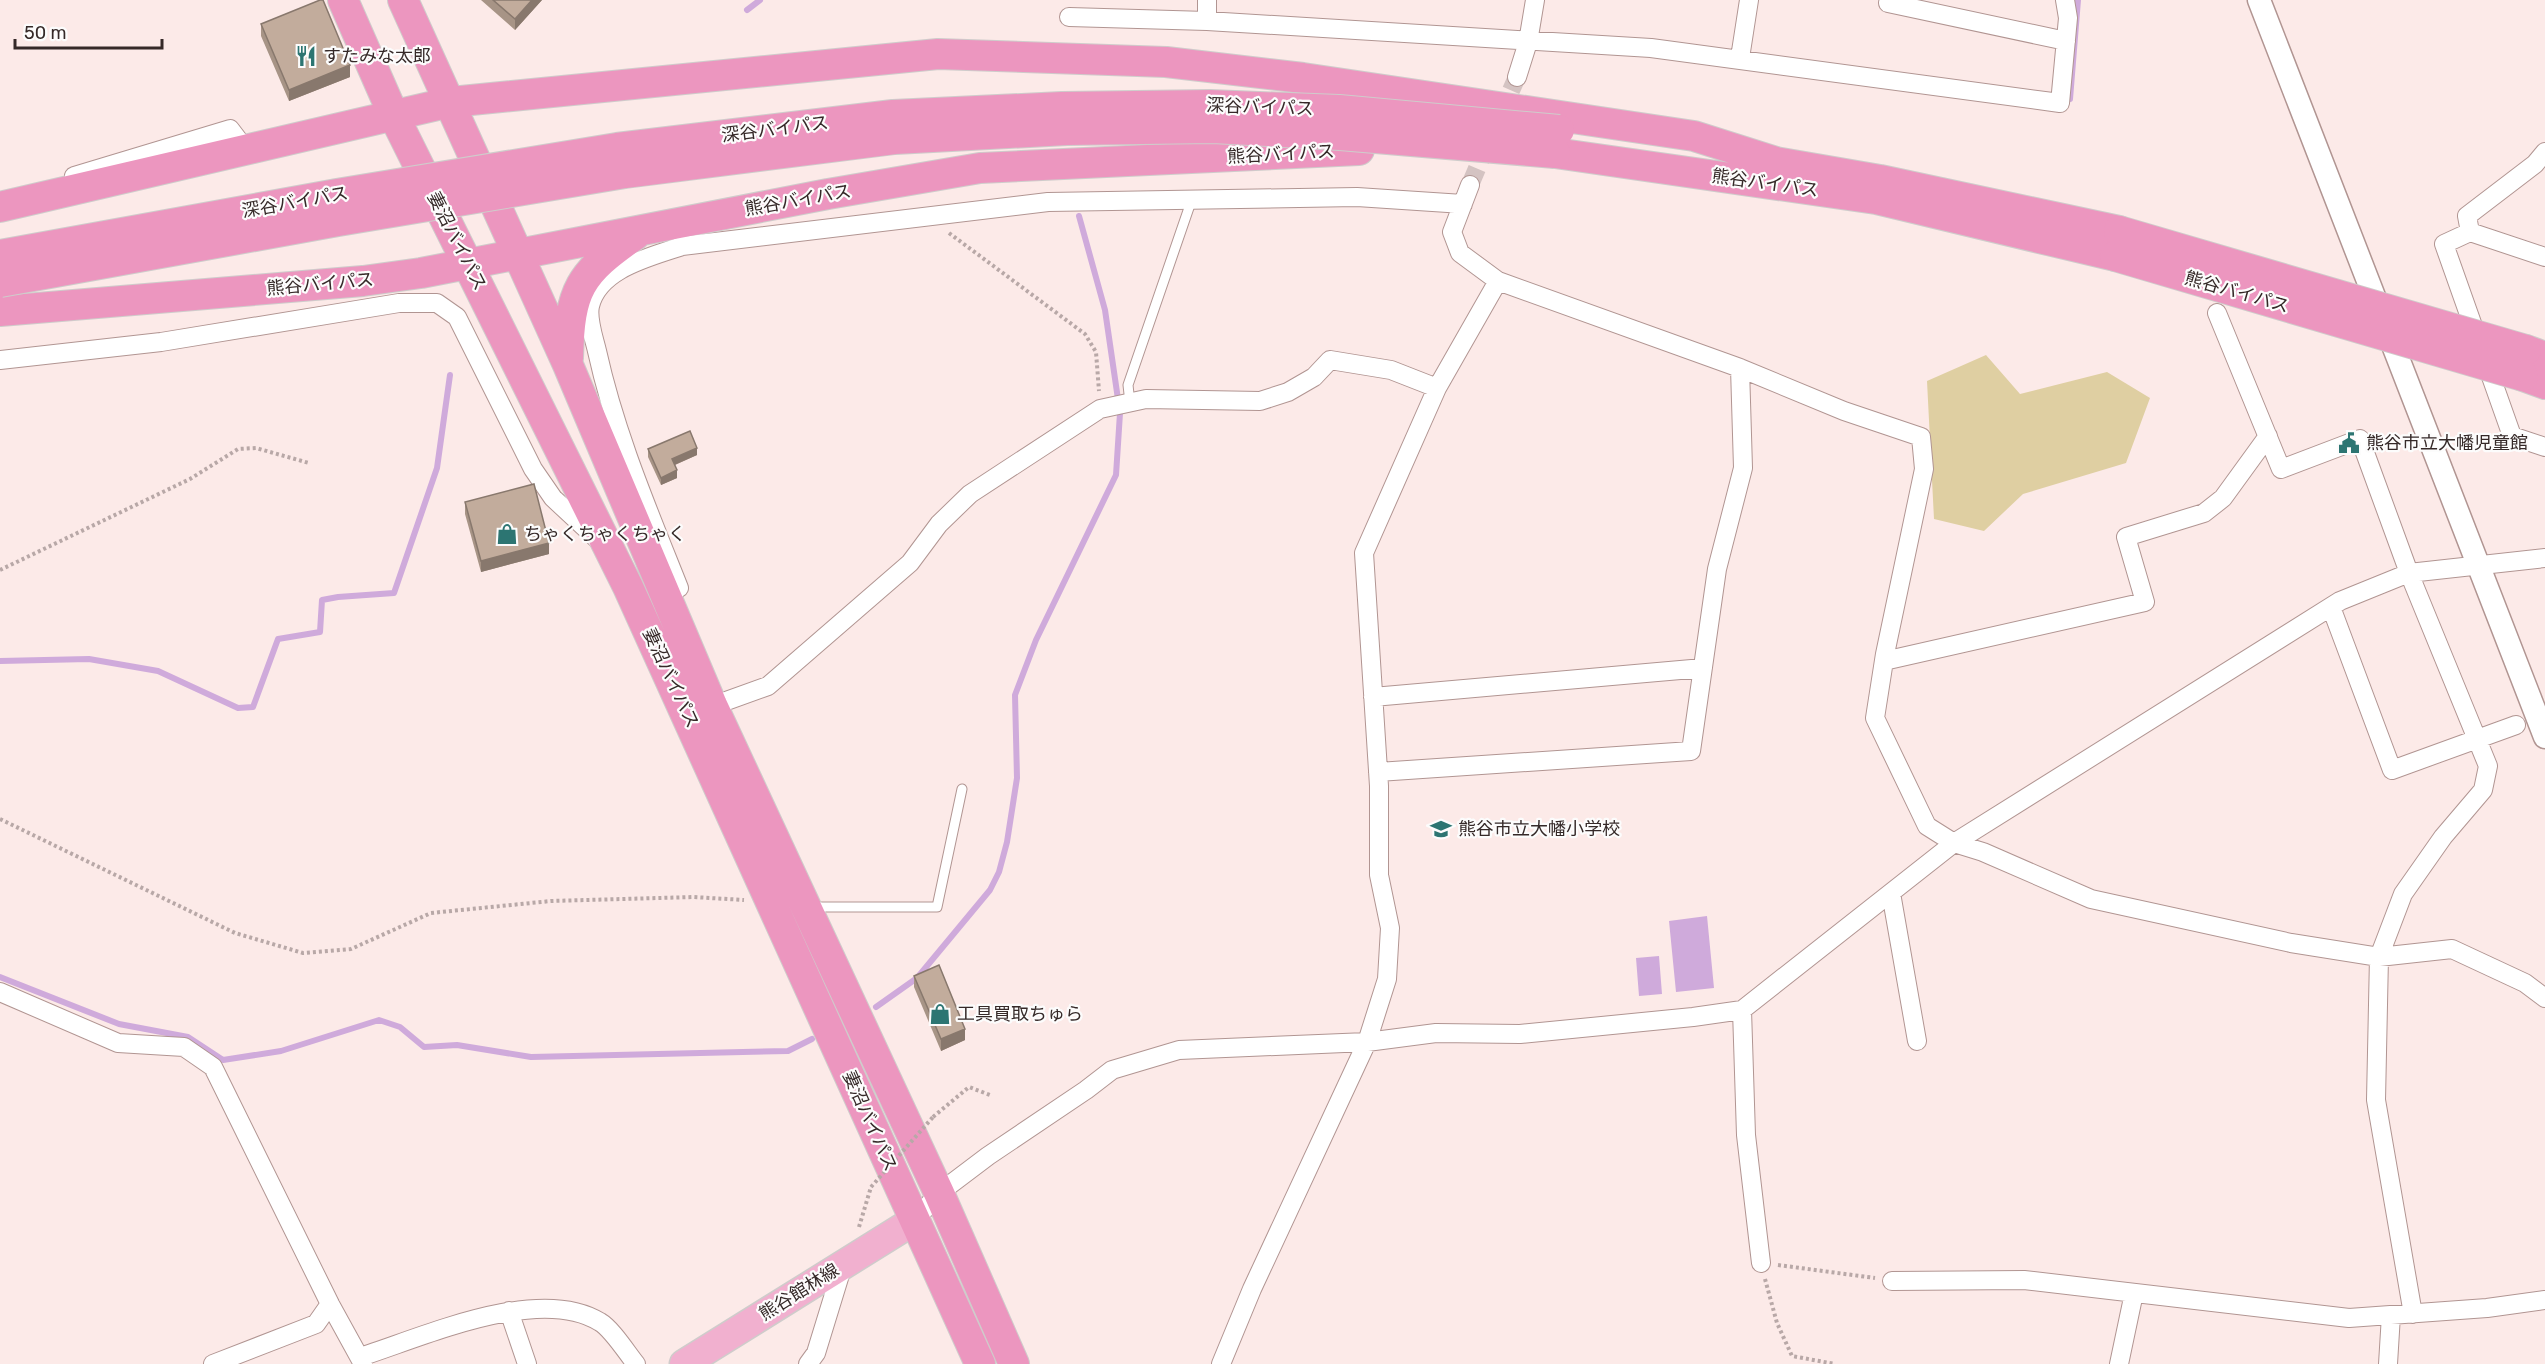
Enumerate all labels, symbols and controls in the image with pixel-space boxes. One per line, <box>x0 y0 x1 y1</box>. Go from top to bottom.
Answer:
scale bar <box>15 12 162 50</box>
text: 50 m <box>24 22 67 44</box>
restaurant icon: すたみな太郎 <box>294 44 318 68</box>
place label: すたみな太郎 <box>323 45 431 67</box>
street label: 深谷バイパス <box>1206 94 1314 120</box>
street label: 深谷バイパス <box>720 112 830 146</box>
street label: 熊谷バイパス <box>1227 140 1335 168</box>
street label: 熊谷バイパス <box>1710 165 1820 201</box>
street label: 熊谷バイパス <box>743 180 853 220</box>
street label: 深谷バイパス <box>240 182 350 222</box>
street label: 妻沼バイパス <box>423 188 491 294</box>
street label: 熊谷バイパス <box>2182 267 2292 317</box>
street label: 熊谷バイパス <box>265 268 375 300</box>
public building icon: 熊谷市立大幡児童館 <box>2337 431 2361 455</box>
place label: 熊谷市立大幡児童館 <box>2366 432 2528 454</box>
shop icon: ちゃくちゃくちゃく <box>495 522 519 546</box>
place label: ちゃくちゃくちゃく <box>524 523 686 545</box>
street label: 妻沼バイパス <box>638 625 704 731</box>
school or university icon: 熊谷市立大幡小学校 <box>1429 817 1453 841</box>
place label: 熊谷市立大幡小学校 <box>1458 818 1620 840</box>
shop icon: 工具買取ちゅら <box>928 1002 952 1026</box>
place label: 工具買取ちゅら <box>957 1003 1083 1025</box>
street label: 妻沼バイパス <box>838 1067 902 1175</box>
street label: 熊谷館林線 <box>755 1259 843 1325</box>

